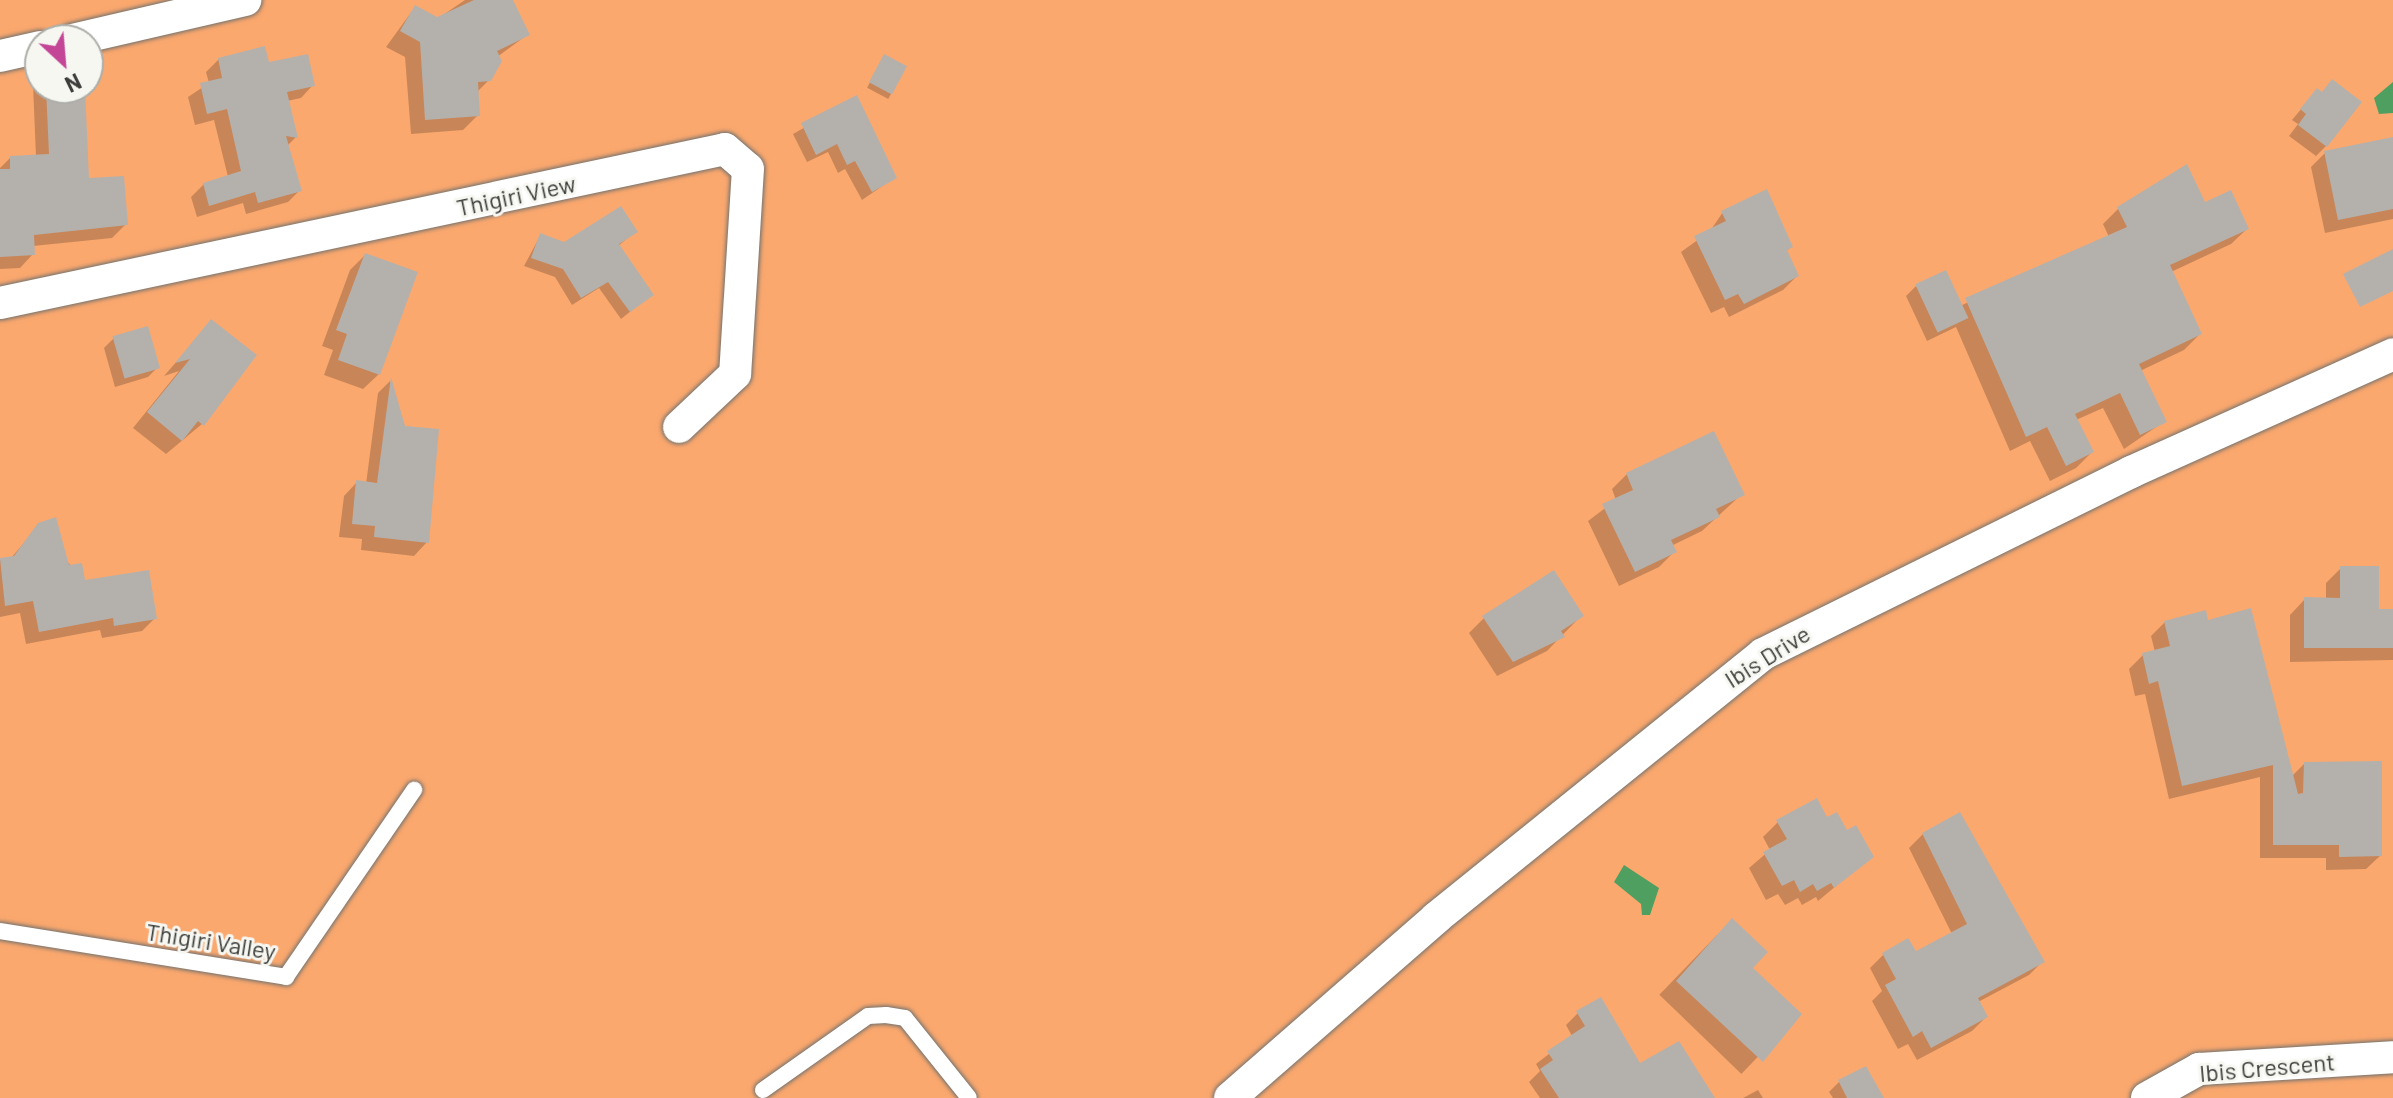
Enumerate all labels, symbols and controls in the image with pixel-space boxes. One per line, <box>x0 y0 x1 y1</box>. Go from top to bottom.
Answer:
north arrow <box>24 24 104 104</box>
text: N <box>61 69 86 99</box>
street label: Thigiri View <box>454 168 578 222</box>
street label: Ibis Drive <box>1719 619 1815 693</box>
street label: Thigiri Valley <box>144 917 278 965</box>
street label: Ibis Crescent <box>2198 1047 2336 1087</box>

